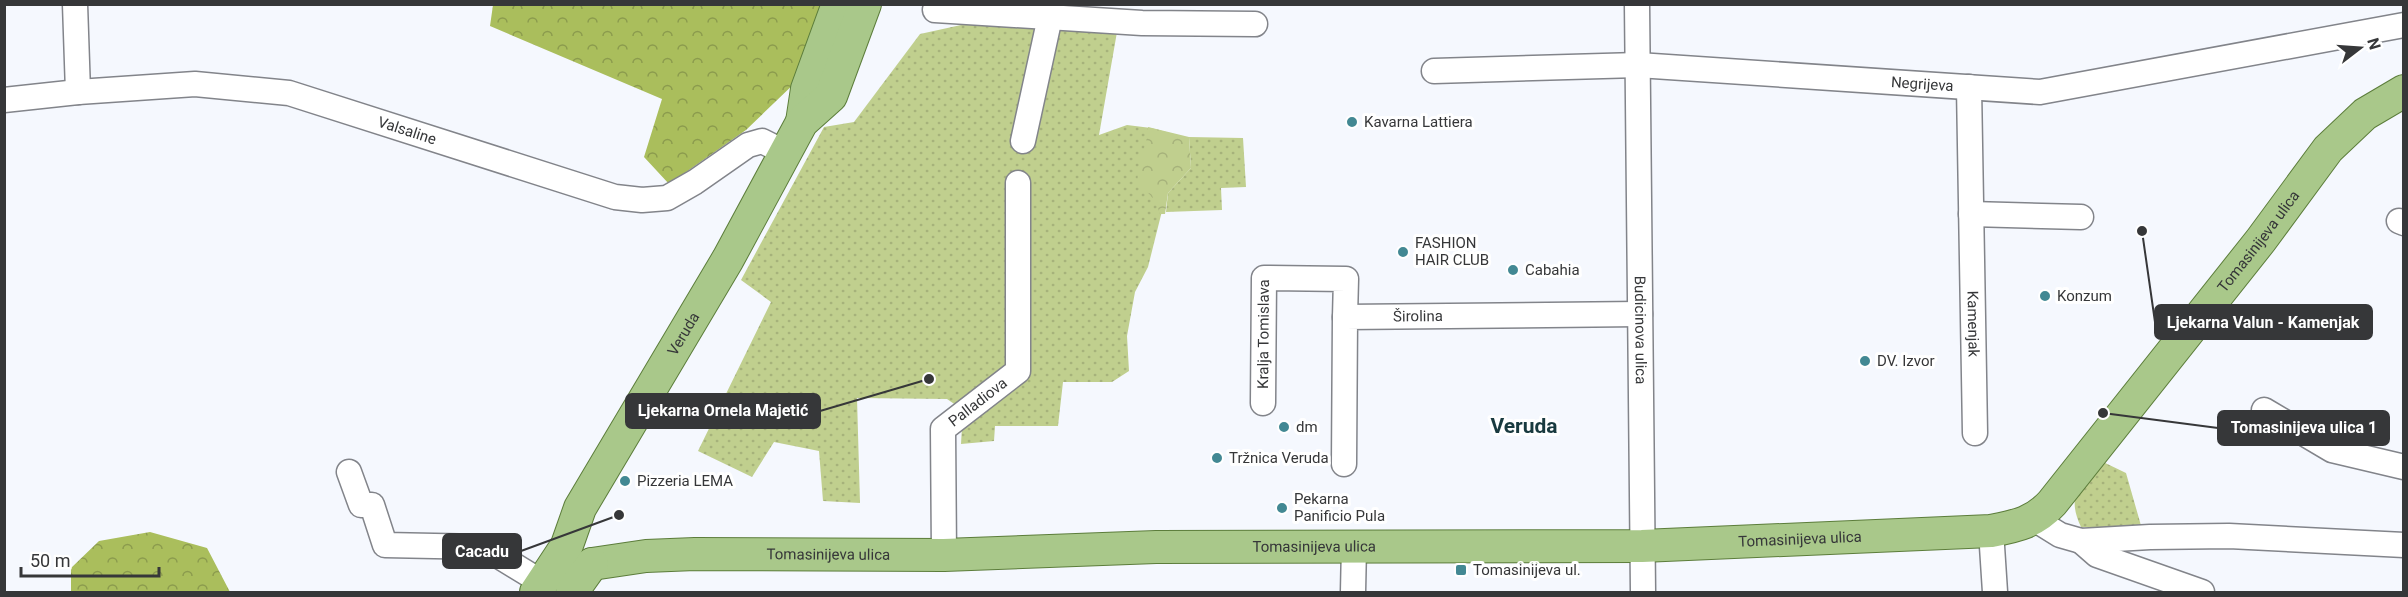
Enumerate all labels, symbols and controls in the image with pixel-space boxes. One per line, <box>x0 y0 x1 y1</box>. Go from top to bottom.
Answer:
north arrow <box>2330 18 2390 78</box>
text: N <box>2363 36 2385 52</box>
street label: Negrijeva <box>1890 73 1954 95</box>
street label: Valsaline <box>375 113 439 148</box>
place label: Kavarna Lattiera <box>1364 113 1473 131</box>
marker: Kavarna Lattiera <box>1345 115 1359 129</box>
street label: Tomasinijeva ulica <box>2214 187 2303 296</box>
place label: FASHION HAIR CLUB <box>1415 234 1489 269</box>
marker: FASHION HAIR CLUB <box>1396 245 1410 259</box>
place label: Cabahia <box>1525 261 1580 279</box>
marker: Cabahia <box>1506 263 1520 277</box>
street label: Budicinova ulica <box>1631 276 1650 384</box>
street label: Kralja Tomislava <box>1254 279 1273 389</box>
place label: Konzum <box>2057 287 2112 305</box>
marker: Konzum <box>2038 289 2052 303</box>
street label: Kamenjak <box>1964 291 1983 358</box>
callout: Ljekarna Valun - Kamenjak <box>2155 305 2372 339</box>
street label: Širolina <box>1393 307 1443 326</box>
street label: Veruda <box>664 309 703 359</box>
text: Ljekarna Valun - Kamenjak <box>2167 313 2360 332</box>
place label: DV. Izvor <box>1877 352 1935 370</box>
marker: DV. Izvor <box>1858 354 1872 368</box>
street label: Palladiova <box>945 374 1011 430</box>
callout: Ljekarna Ornela Majetić <box>626 394 820 428</box>
text: Ljekarna Ornela Majetić <box>638 401 808 420</box>
callout: Tomasinijeva ulica 1 <box>2218 411 2389 445</box>
district label: Veruda <box>1490 414 1558 438</box>
place label: dm <box>1296 418 1318 436</box>
text: Tomasinijeva ulica 1 <box>2231 418 2377 437</box>
marker: dm <box>1277 420 1291 434</box>
place label: Tržnica Veruda <box>1229 449 1329 467</box>
marker: Tržnica Veruda <box>1210 451 1224 465</box>
place label: Pizzeria LEMA <box>637 472 733 490</box>
marker: Pizzeria LEMA <box>618 474 632 488</box>
place label: Pekarna Panificio Pula <box>1294 490 1385 525</box>
marker: Pekarna Panificio Pula <box>1275 501 1289 515</box>
street label: Tomasinijeva ulica <box>1738 528 1862 551</box>
callout: Cacadu <box>443 534 521 568</box>
street label: Tomasinijeva ulica <box>1252 538 1376 556</box>
scale bar <box>21 540 159 578</box>
text: Cacadu <box>455 542 509 561</box>
street label: Tomasinijeva ulica <box>767 545 890 564</box>
text: 50 m <box>30 550 70 571</box>
place label: Tomasinijeva ul. <box>1473 561 1581 579</box>
marker: Tomasinijeva ul. <box>1454 563 1468 577</box>

